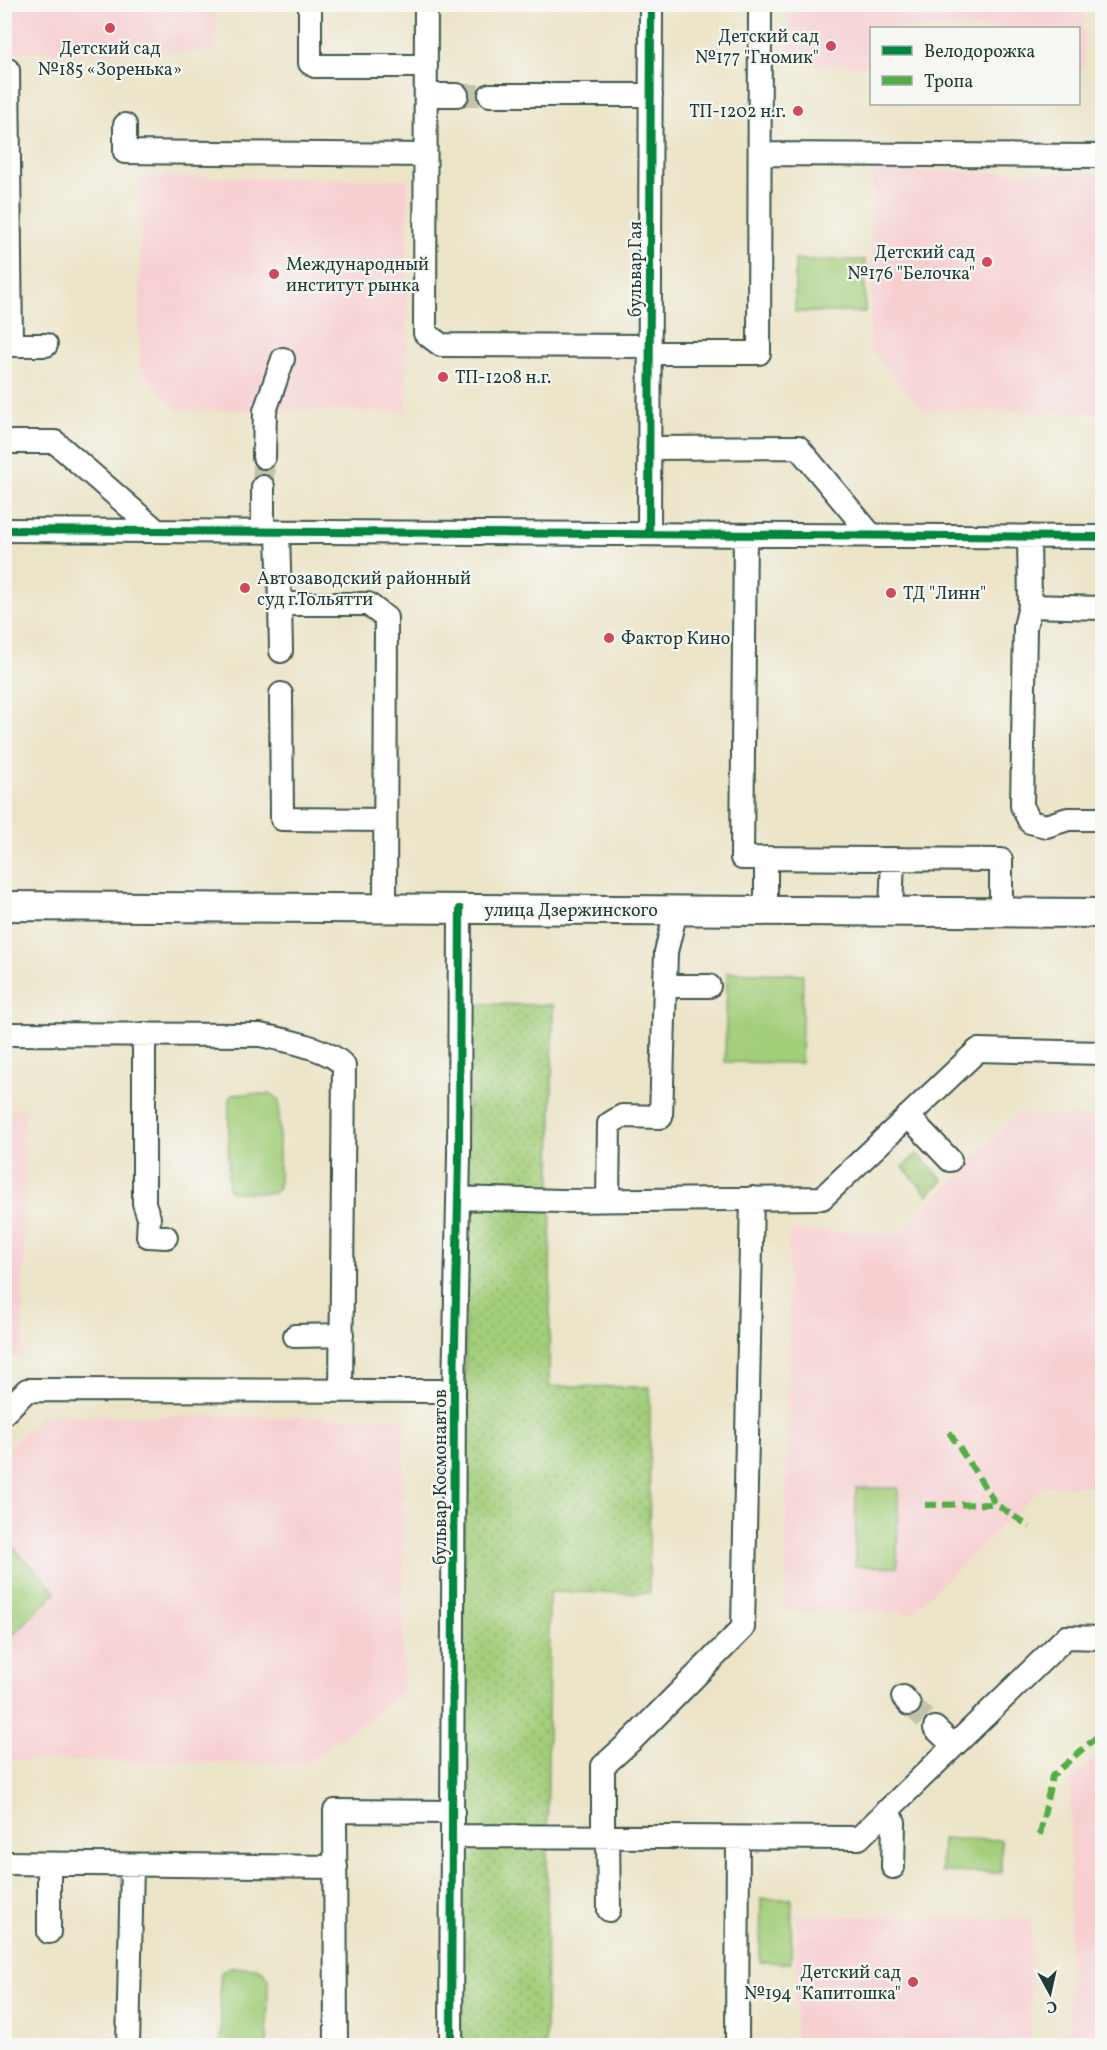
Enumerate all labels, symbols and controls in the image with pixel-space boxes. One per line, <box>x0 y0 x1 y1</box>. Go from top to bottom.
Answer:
marker: Детский сад №185 «Зоренька» <box>103 21 117 35</box>
place label: Детский сад №177 "Гномик" <box>695 25 819 71</box>
legend <box>870 27 1080 105</box>
place label: Детский сад №185 «Зоренька» <box>38 37 182 83</box>
marker: Детский сад №177 "Гномик" <box>824 39 838 53</box>
text: Велодорожка <box>924 40 1035 65</box>
text: Тропа <box>924 70 973 95</box>
place label: ТП-1202 н.г. <box>689 100 786 125</box>
marker: ТП-1202 н.г. <box>791 104 805 118</box>
street label: бульвар Гая <box>624 221 649 317</box>
place label: Детский сад №176 "Белочка" <box>847 241 975 287</box>
place label: Международный институт рынка <box>286 253 429 299</box>
marker: Детский сад №176 "Белочка" <box>980 255 994 269</box>
marker: Международный институт рынка <box>267 267 281 281</box>
place label: ТП-1208 н.г. <box>455 366 551 391</box>
marker: ТП-1208 н.г. <box>436 370 450 384</box>
place label: Автозаводский районный суд г.Тольятти <box>257 567 471 613</box>
marker: Автозаводский районный суд г.Тольятти <box>238 581 252 595</box>
place label: ТД "Линн" <box>903 582 986 607</box>
marker: ТД "Линн" <box>884 586 898 600</box>
place label: Фактор Кино <box>621 627 730 652</box>
marker: Фактор Кино <box>602 631 616 645</box>
street label: улица Дзержинского <box>484 899 658 924</box>
street label: бульвар Космонавтов <box>429 1389 454 1565</box>
place label: Детский сад №194 "Капитошка" <box>744 1961 901 2007</box>
north arrow <box>1020 1963 1080 2023</box>
marker: Детский сад №194 "Капитошка" <box>906 1975 920 1989</box>
text: С <box>1045 1994 1058 2017</box>

